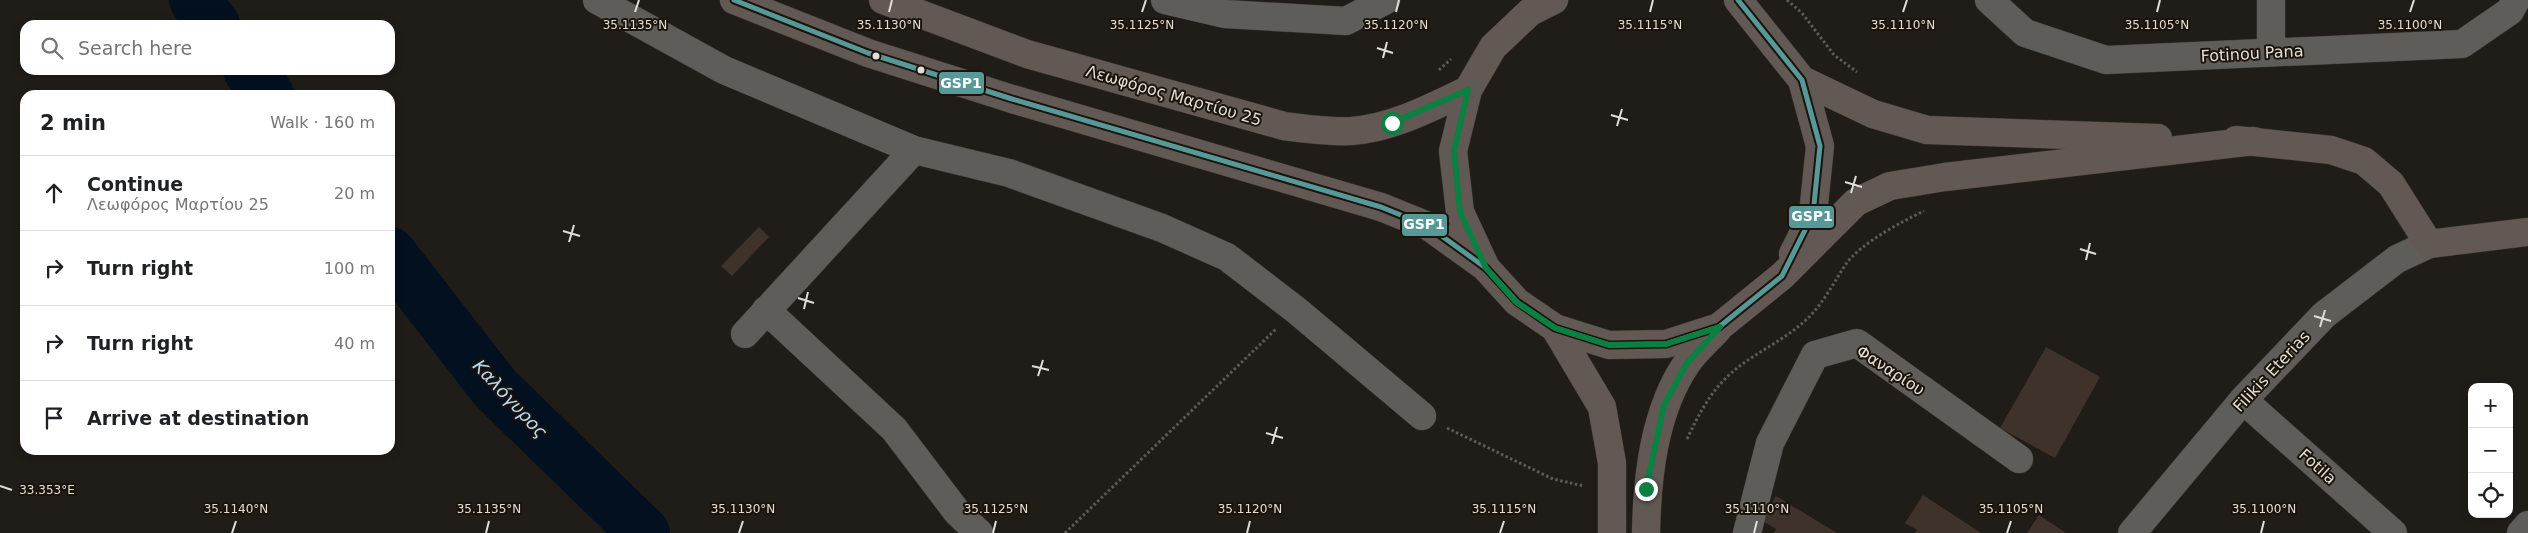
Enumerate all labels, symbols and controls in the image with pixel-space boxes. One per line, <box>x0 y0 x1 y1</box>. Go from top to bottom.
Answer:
text: 35.1135°N <box>603 18 667 32</box>
text: 35.1130°N <box>857 18 921 32</box>
text: 35.1125°N <box>1110 18 1174 32</box>
text: 35.1120°N <box>1364 18 1428 32</box>
text: 35.1115°N <box>1618 18 1682 32</box>
text: 35.1110°N <box>1871 18 1935 32</box>
text: 35.1105°N <box>2125 18 2189 32</box>
text: 35.1100°N <box>2378 18 2442 32</box>
search box <box>20 20 395 75</box>
icon: search <box>38 34 66 62</box>
text: Search here <box>78 37 192 59</box>
street label: Fotinou Pana <box>2200 41 2304 66</box>
unlabelled marker <box>871 51 881 61</box>
street label: Λεωφόρος Μαρτίου 25 <box>1084 61 1264 130</box>
unlabelled marker <box>916 65 926 75</box>
line badge: GSP1 <box>938 71 985 95</box>
text: GSP1 <box>940 75 982 91</box>
text: 2 min <box>40 111 106 135</box>
route start <box>1381 112 1404 135</box>
text: Walk · 160 m <box>270 113 375 132</box>
text: Continue <box>87 173 183 195</box>
icon: ahead <box>40 179 68 207</box>
text: 20 m <box>334 184 375 203</box>
text: Λεωφόρος Μαρτίου 25 <box>87 195 269 214</box>
line badge: GSP1 <box>1788 205 1835 229</box>
text: GSP1 <box>1791 208 1833 224</box>
line badge: GSP1 <box>1401 213 1448 237</box>
text: GSP1 <box>1403 216 1445 232</box>
icon: right <box>40 254 68 282</box>
text: Turn right <box>87 257 193 279</box>
text: 100 m <box>324 259 375 278</box>
street label: Filikis Eterias <box>2229 327 2314 416</box>
icon: right <box>40 329 68 357</box>
text: Turn right <box>87 332 193 354</box>
text: 40 m <box>334 334 375 353</box>
street label: Φαναρίου <box>1853 341 1928 399</box>
water label: Καλόγυρος <box>469 355 552 442</box>
map controls <box>2468 383 2513 518</box>
button: + <box>2468 383 2513 428</box>
icon: arrive <box>40 404 68 432</box>
text: Arrive at destination <box>87 407 309 429</box>
button: − <box>2468 428 2513 473</box>
street label: Fotila <box>2295 445 2340 488</box>
button: locate <box>2468 473 2513 518</box>
route end <box>1635 478 1658 501</box>
text: 33.353°E <box>19 483 75 497</box>
text: 35.1140°N <box>204 502 268 516</box>
text: 35.1135°N <box>457 502 521 516</box>
text: 35.1130°N <box>711 502 775 516</box>
text: 35.1125°N <box>964 502 1028 516</box>
text: 35.1120°N <box>1218 502 1282 516</box>
text: 35.1115°N <box>1472 502 1536 516</box>
text: 35.1110°N <box>1725 502 1789 516</box>
text: 35.1105°N <box>1979 502 2043 516</box>
text: 35.1100°N <box>2232 502 2296 516</box>

